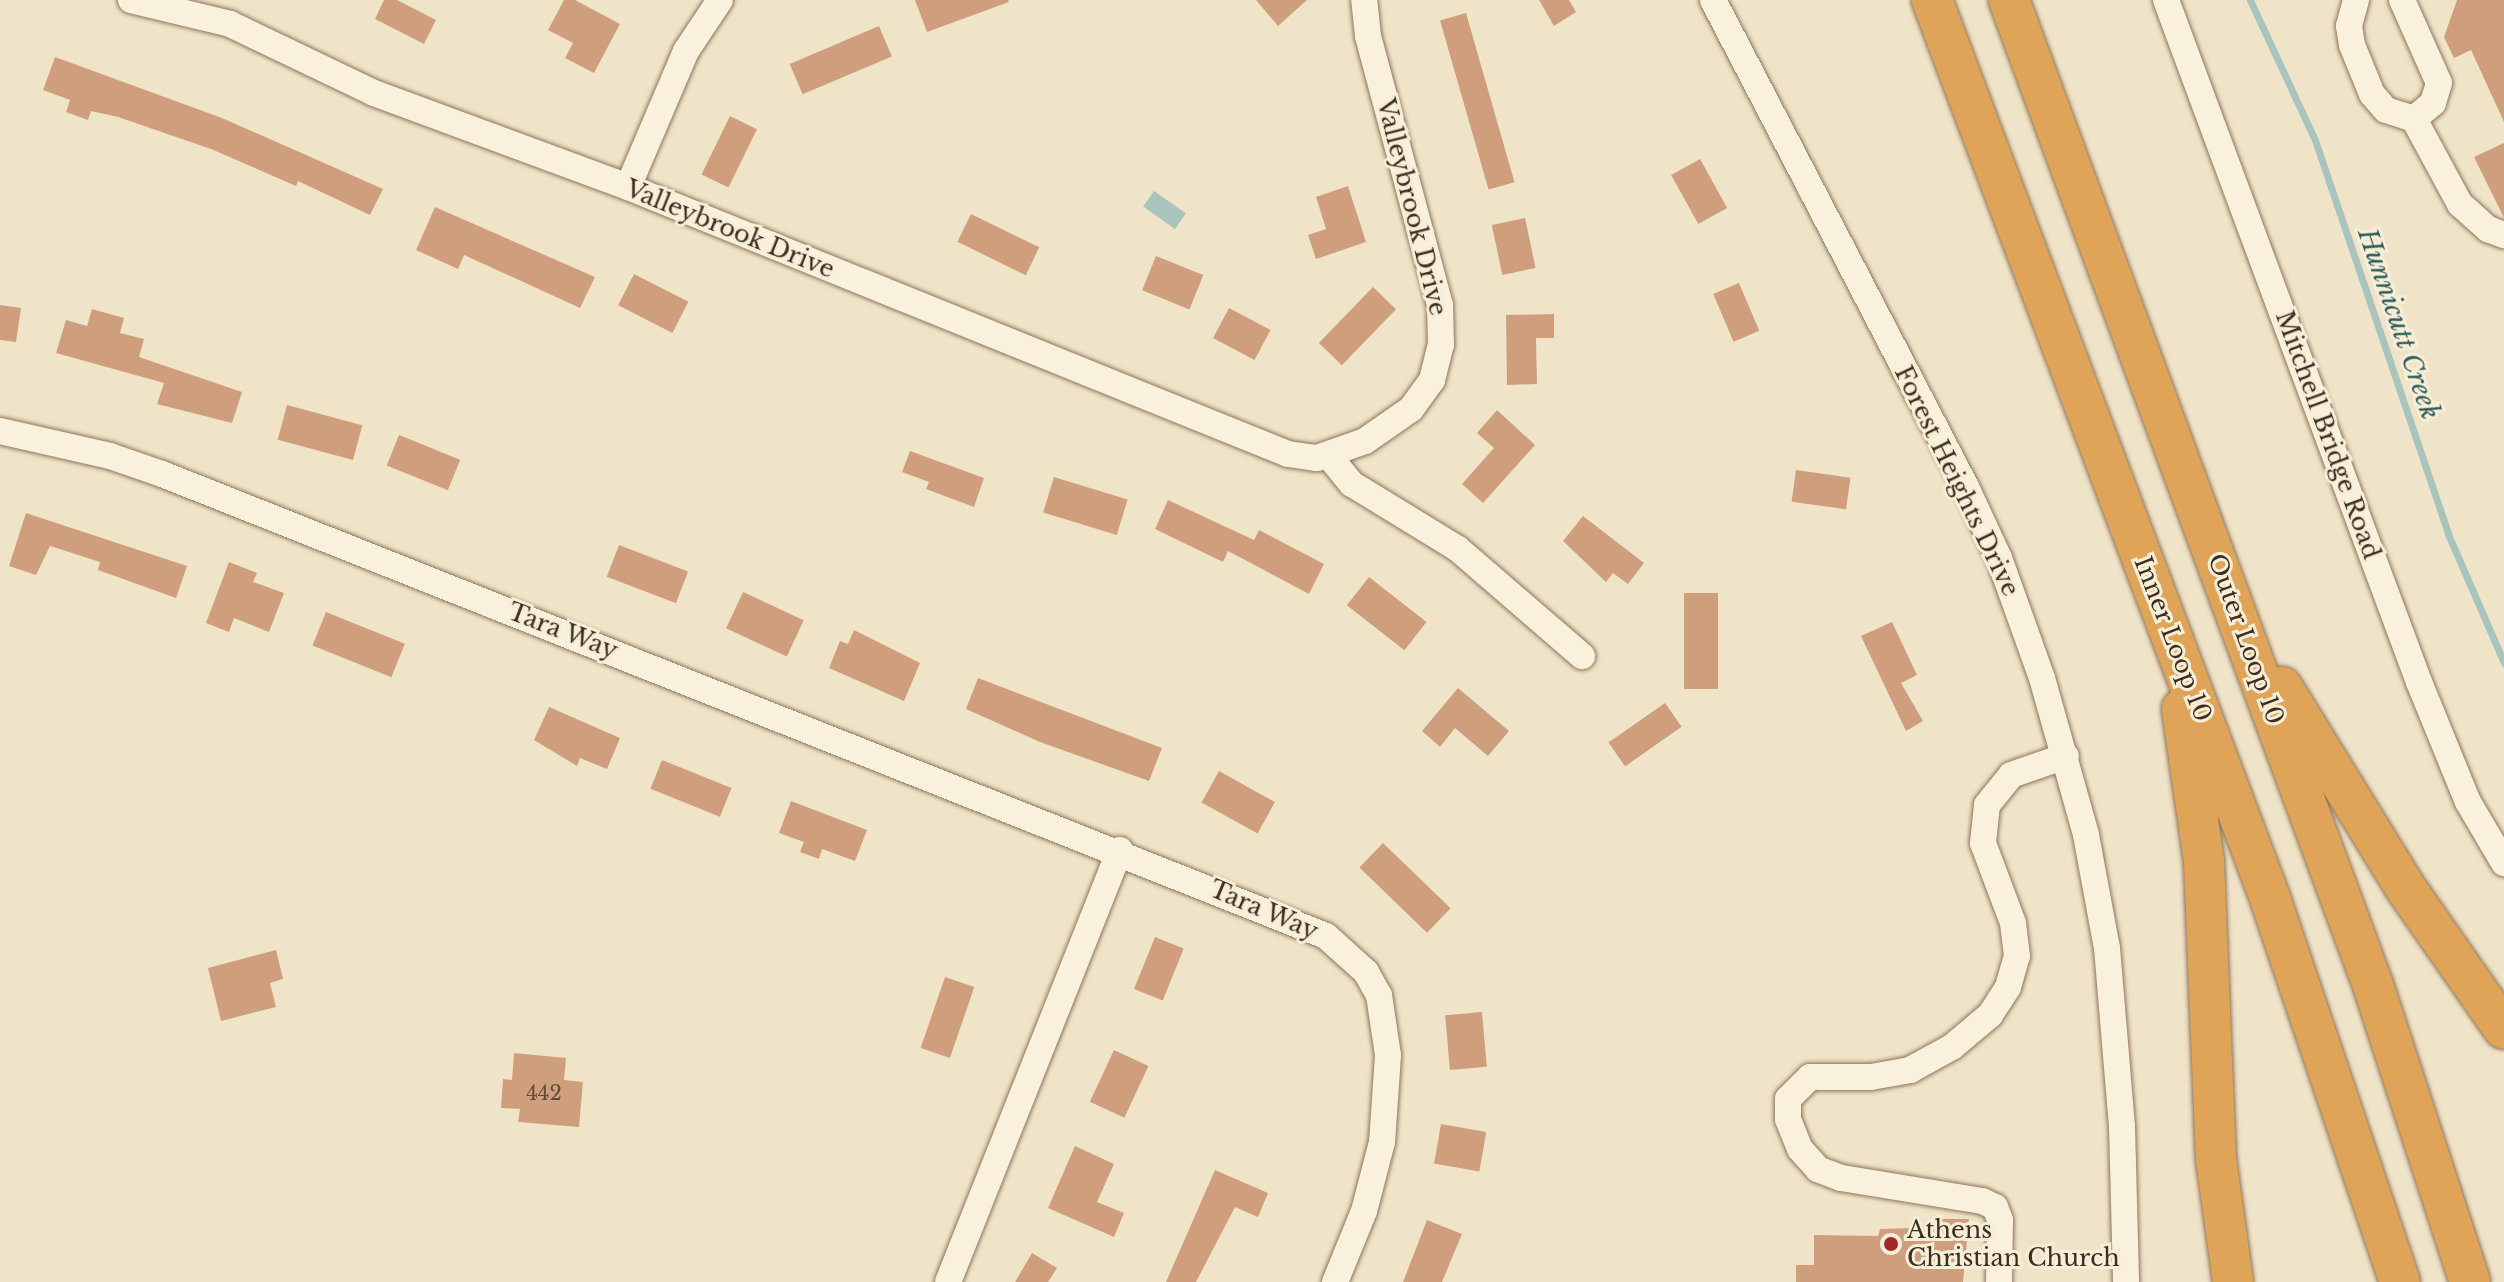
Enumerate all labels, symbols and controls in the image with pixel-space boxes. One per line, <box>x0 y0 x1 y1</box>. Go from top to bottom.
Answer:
street label: Valleybrook Drive <box>1371 95 1453 319</box>
street label: Valleybrook Drive <box>621 174 839 284</box>
water label: Hunnicutt Creek <box>2351 224 2445 424</box>
street label: Mitchell Bridge Road <box>2270 307 2386 563</box>
street label: Forest Heights Drive <box>1889 361 2025 601</box>
street label: Outer Loop 10 <box>2202 550 2290 728</box>
street label: Inner Loop 10 <box>2128 552 2218 726</box>
street label: Tara Way <box>504 597 622 665</box>
street label: Tara Way <box>1205 874 1323 946</box>
house number: 442 <box>526 1081 562 1105</box>
place label: Athens Christian Church <box>1907 1216 2120 1272</box>
marker: Athens Christian Church <box>1882 1235 1900 1253</box>

